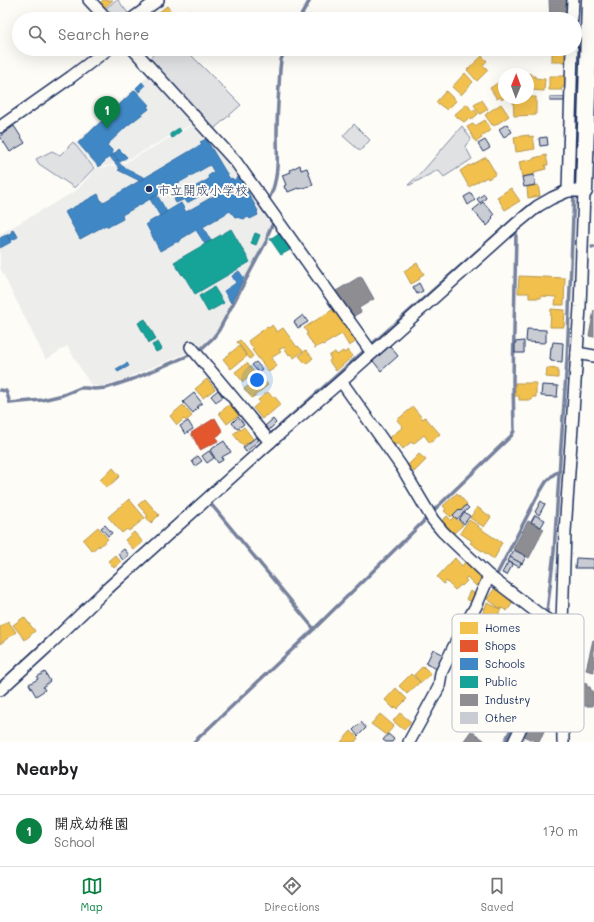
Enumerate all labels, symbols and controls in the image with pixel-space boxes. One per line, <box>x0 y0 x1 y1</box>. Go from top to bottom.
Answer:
search box <box>12 12 582 56</box>
icon: search <box>26 23 48 45</box>
text: Search here <box>58 24 149 44</box>
north arrow <box>498 68 534 104</box>
pin: 1 <box>94 96 120 129</box>
place label: 市立開成小学校 <box>157 181 248 198</box>
marker: 市立開成小学校 <box>144 184 154 194</box>
your location <box>247 370 267 390</box>
legend <box>452 614 584 732</box>
text: Homes <box>485 620 520 635</box>
text: Shops <box>485 638 516 653</box>
text: Schools <box>485 656 525 671</box>
text: Public <box>485 674 517 689</box>
text: Industry <box>485 692 531 707</box>
text: Other <box>485 710 517 725</box>
text: Nearby <box>16 757 78 779</box>
text: 開成幼稚園 <box>54 813 129 833</box>
text: 1 <box>26 822 32 839</box>
text: 170 m <box>542 822 578 839</box>
text: School <box>54 833 95 850</box>
tab: Map <box>81 875 103 914</box>
tab: Directions <box>264 875 320 914</box>
tab: Saved <box>481 875 513 914</box>

